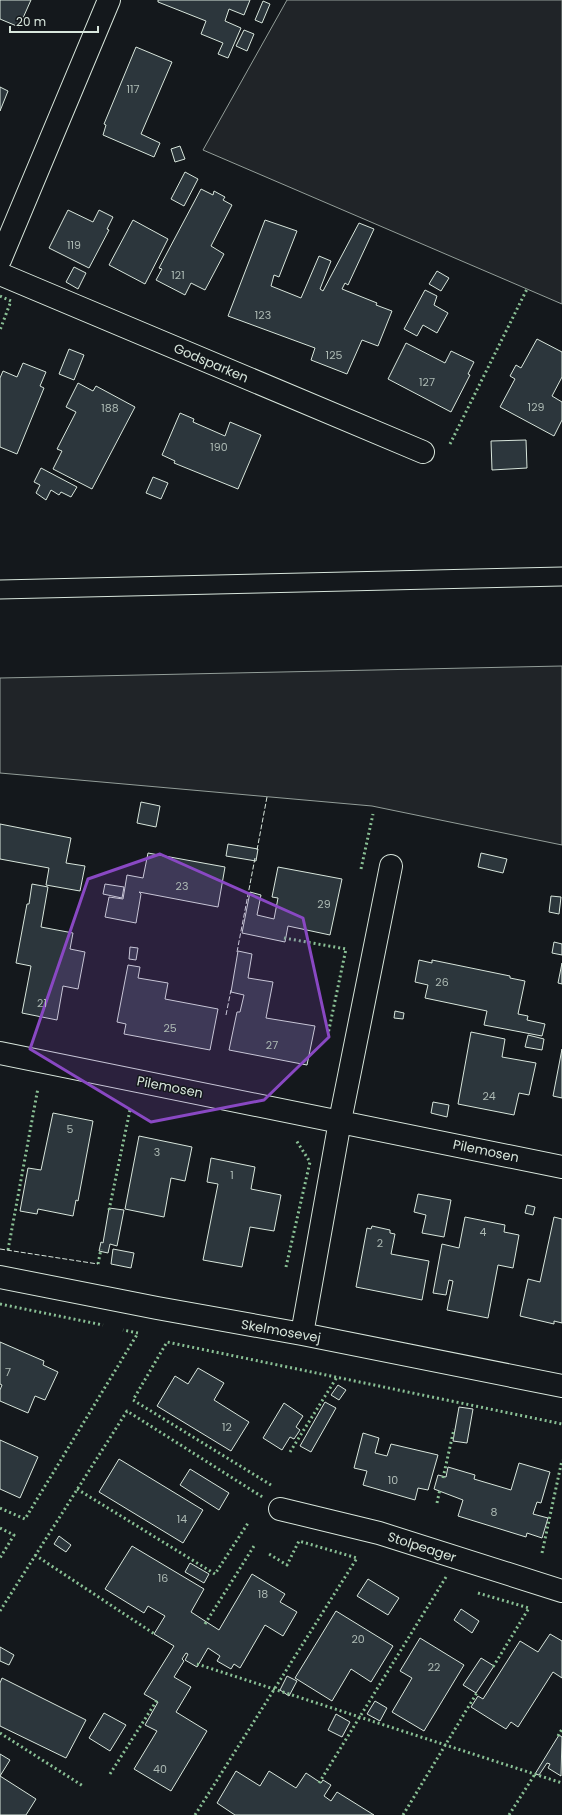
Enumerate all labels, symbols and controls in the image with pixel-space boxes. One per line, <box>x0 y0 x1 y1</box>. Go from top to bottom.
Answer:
scale bar <box>10 8 98 34</box>
text: 20 m <box>16 13 46 30</box>
house number: 117 <box>126 81 140 97</box>
house number: 119 <box>67 237 81 253</box>
house number: 121 <box>171 267 185 283</box>
house number: 123 <box>255 307 271 323</box>
street label: Godsparken <box>171 339 251 387</box>
house number: 125 <box>326 347 342 363</box>
house number: 127 <box>419 374 435 390</box>
house number: 129 <box>528 399 544 415</box>
house number: 188 <box>101 400 119 416</box>
house number: 190 <box>210 439 228 455</box>
house number: 23 <box>176 878 188 894</box>
house number: 29 <box>317 896 331 912</box>
house number: 26 <box>435 974 449 990</box>
house number: 21 <box>37 995 47 1011</box>
house number: 25 <box>163 1020 177 1036</box>
house number: 27 <box>266 1037 278 1053</box>
street label: Pilemosen <box>135 1071 205 1103</box>
house number: 24 <box>482 1088 496 1104</box>
house number: 5 <box>67 1121 74 1137</box>
street label: Pilemosen <box>451 1135 521 1167</box>
house number: 3 <box>154 1144 160 1160</box>
house number: 1 <box>230 1167 234 1183</box>
house number: 4 <box>480 1224 487 1240</box>
house number: 2 <box>377 1235 383 1251</box>
street label: Skelmosevej <box>240 1315 322 1347</box>
house number: 7 <box>5 1364 11 1380</box>
house number: 12 <box>222 1419 232 1435</box>
house number: 10 <box>388 1472 398 1488</box>
house number: 8 <box>491 1504 498 1520</box>
house number: 14 <box>177 1511 187 1527</box>
street label: Stolpeager <box>385 1527 459 1567</box>
house number: 16 <box>158 1570 168 1586</box>
house number: 18 <box>258 1586 268 1602</box>
house number: 20 <box>351 1631 365 1647</box>
house number: 22 <box>428 1659 440 1675</box>
house number: 40 <box>153 1761 167 1777</box>

